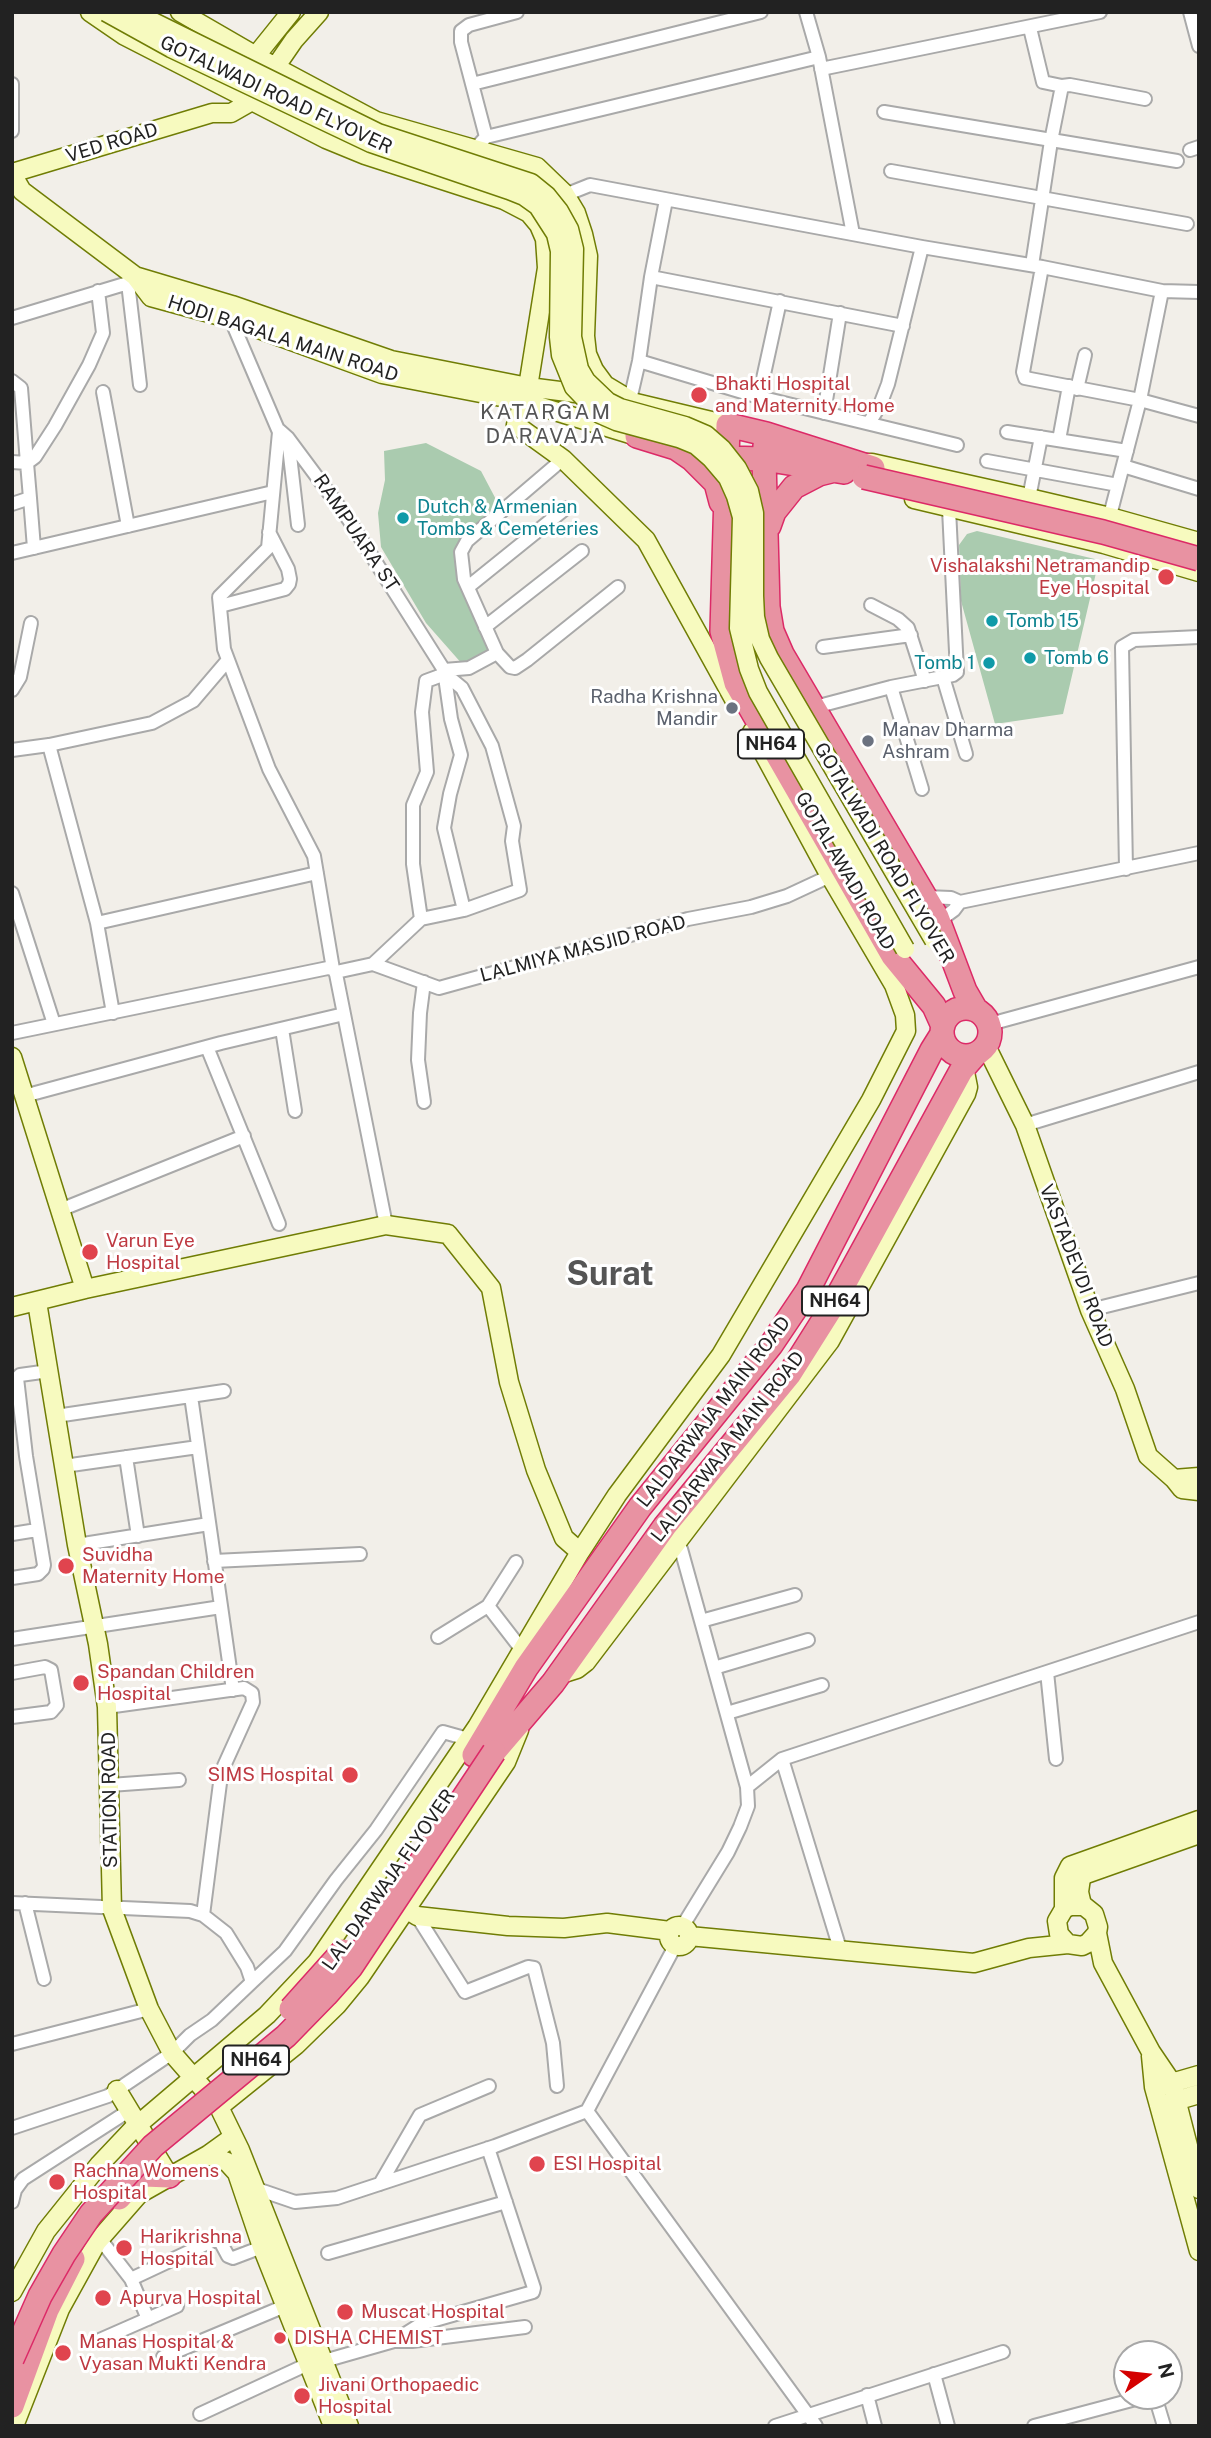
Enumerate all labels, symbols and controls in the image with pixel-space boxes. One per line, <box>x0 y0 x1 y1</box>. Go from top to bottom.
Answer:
street label: GOTALWADI ROAD FLYOVER <box>156 31 396 159</box>
street label: VED ROAD <box>63 118 161 168</box>
street label: HODI BAGALA MAIN ROAD <box>165 291 401 387</box>
place label: Bhakti Hospital and Maternity Home <box>715 373 895 417</box>
marker: Bhakti Hospital and Maternity Home <box>689 385 709 405</box>
district label: KATARGAM DARAVAJA <box>481 400 611 450</box>
street label: RAMPUARA ST <box>308 470 404 596</box>
place label: Dutch & Armenian Tombs & Cemeteries <box>417 496 599 540</box>
marker: Dutch & Armenian Tombs & Cemeteries <box>395 510 411 526</box>
place label: Vishalakshi Netramandip Eye Hospital <box>930 555 1150 599</box>
marker: Vishalakshi Netramandip Eye Hospital <box>1156 567 1176 587</box>
place label: Tomb 15 <box>1006 610 1079 632</box>
marker: Tomb 15 <box>984 613 1000 629</box>
place label: Tomb 6 <box>1044 647 1109 669</box>
marker: Tomb 6 <box>1022 650 1038 666</box>
place label: Tomb 1 <box>914 652 975 674</box>
marker: Tomb 1 <box>981 655 997 671</box>
place label: Radha Krishna Mandir <box>590 686 718 730</box>
marker: Radha Krishna Mandir <box>724 700 740 716</box>
place label: Manav Dharma Ashram <box>882 719 1014 763</box>
road number: NH64 <box>738 730 804 758</box>
marker: Manav Dharma Ashram <box>860 733 876 749</box>
street label: GOTALWADI ROAD FLYOVER <box>809 738 959 968</box>
street label: GOTALAWADI ROAD <box>790 788 900 954</box>
street label: LALMIYA MASJID ROAD <box>478 911 688 987</box>
street label: VASTADEVDI ROAD <box>1034 1181 1118 1351</box>
place label: Varun Eye Hospital <box>106 1230 195 1274</box>
marker: Varun Eye Hospital <box>80 1242 100 1262</box>
district label: Surat <box>566 1255 654 1295</box>
road number: NH64 <box>802 1286 868 1316</box>
street label: LALDARWAJA MAIN ROAD <box>632 1312 796 1512</box>
street label: LALDARWAJA MAIN ROAD <box>646 1347 810 1547</box>
place label: Suvidha Maternity Home <box>82 1544 224 1588</box>
marker: Suvidha Maternity Home <box>56 1556 76 1576</box>
place label: Spandan Children Hospital <box>97 1661 254 1705</box>
marker: Spandan Children Hospital <box>71 1673 91 1693</box>
street label: STATION ROAD <box>97 1732 123 1868</box>
place label: SIMS Hospital <box>207 1764 334 1786</box>
marker: SIMS Hospital <box>340 1765 360 1785</box>
street label: LAL DARWAJA FLYOVER <box>318 1785 460 1975</box>
road number: NH64 <box>223 2046 289 2074</box>
place label: ESI Hospital <box>553 2153 662 2175</box>
marker: ESI Hospital <box>527 2154 547 2174</box>
place label: Rachna Womens Hospital <box>73 2160 219 2204</box>
marker: Rachna Womens Hospital <box>47 2172 67 2192</box>
place label: Harikrishna Hospital <box>140 2226 242 2270</box>
marker: Harikrishna Hospital <box>114 2238 134 2258</box>
place label: Apurva Hospital <box>119 2287 261 2309</box>
marker: Apurva Hospital <box>93 2288 113 2308</box>
place label: Muscat Hospital <box>361 2301 505 2323</box>
marker: Muscat Hospital <box>335 2302 355 2322</box>
place label: DISHA CHEMIST <box>294 2327 443 2349</box>
marker: DISHA CHEMIST <box>272 2330 288 2346</box>
place label: Manas Hospital & Vyasan Mukti Kendra <box>79 2331 266 2375</box>
north arrow <box>1113 2340 1183 2410</box>
marker: Manas Hospital & Vyasan Mukti Kendra <box>53 2343 73 2363</box>
text: N <box>1154 2361 1179 2380</box>
place label: Jivani Orthopaedic Hospital <box>318 2374 479 2418</box>
marker: Jivani Orthopaedic Hospital <box>292 2386 312 2406</box>

